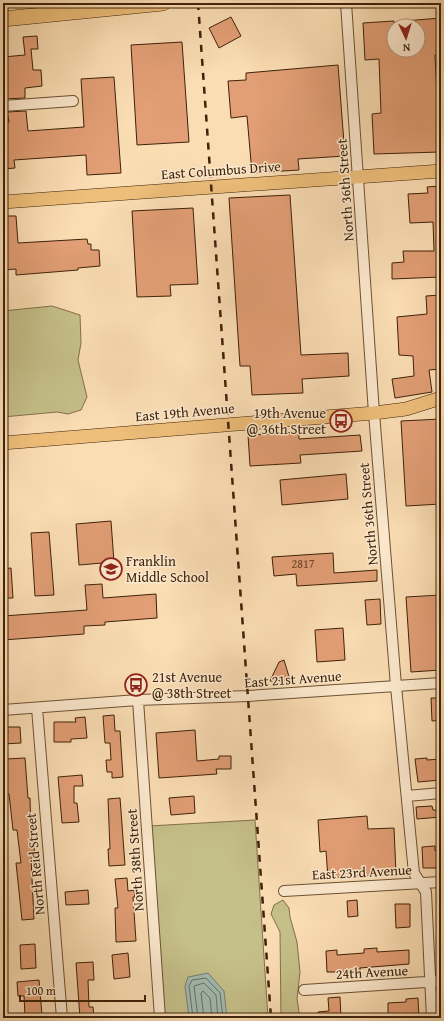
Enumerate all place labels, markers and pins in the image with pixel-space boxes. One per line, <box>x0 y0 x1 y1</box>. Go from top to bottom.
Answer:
place label: 19th Avenue @ 36th Street <box>247 403 326 439</box>
bus stop icon: 19th Avenue @ 36th Street <box>328 408 354 434</box>
place label: Franklin Middle School <box>126 551 209 587</box>
school or university icon: Franklin Middle School <box>98 556 124 582</box>
place label: 21st Avenue @ 38th Street <box>152 667 232 703</box>
bus stop icon: 21st Avenue @ 38th Street <box>123 672 149 698</box>

